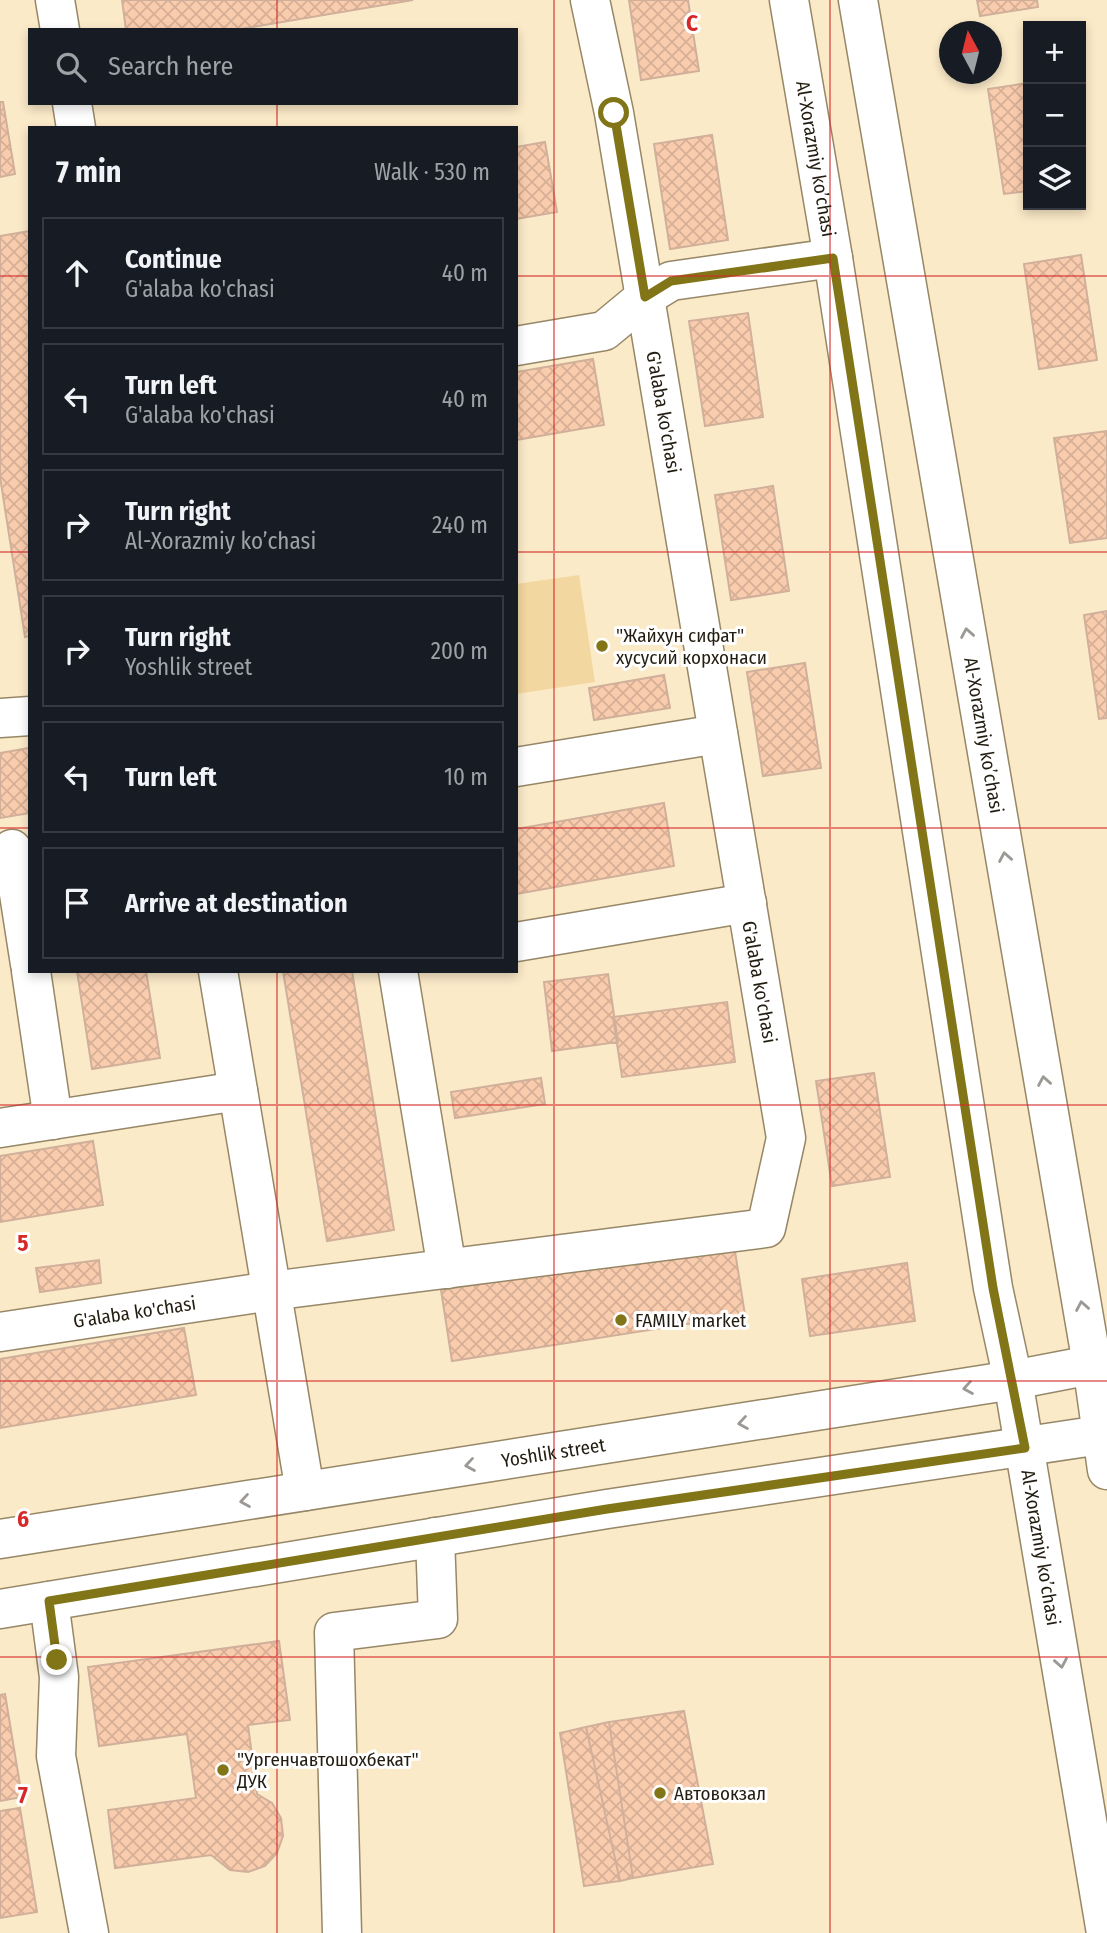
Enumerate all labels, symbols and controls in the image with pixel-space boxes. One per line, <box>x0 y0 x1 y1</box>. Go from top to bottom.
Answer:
text: C <box>686 9 698 37</box>
north arrow <box>939 21 1002 84</box>
map controls <box>1023 21 1086 210</box>
button: + <box>1023 21 1086 84</box>
search box <box>28 28 518 105</box>
icon: search <box>52 48 90 86</box>
text: Search here <box>108 51 233 82</box>
street label: Al-Xorazmiy ko’chasi <box>791 79 840 239</box>
button: − <box>1023 84 1086 147</box>
route start <box>598 97 629 128</box>
button: layers <box>1023 147 1086 210</box>
text: 7 min <box>56 154 121 190</box>
text: Walk · 530 m <box>374 158 490 186</box>
text: Continue <box>125 244 222 275</box>
icon: ahead <box>58 254 96 292</box>
text: 40 m <box>442 259 488 287</box>
text: G'alaba ko'chasi <box>125 275 275 303</box>
street label: G'alaba ko'chasi <box>641 349 686 475</box>
text: Turn left <box>125 370 217 401</box>
icon: left <box>58 380 96 418</box>
text: 40 m <box>442 385 488 413</box>
text: G'alaba ko'chasi <box>125 401 275 429</box>
text: Turn right <box>125 496 231 527</box>
icon: right <box>58 506 96 544</box>
text: 240 m <box>432 511 488 539</box>
text: Al-Xorazmiy ko’chasi <box>125 527 316 555</box>
text: Turn right <box>125 622 231 653</box>
place label: "Жайхун сифат" хусусий корхонаси <box>616 624 767 669</box>
one-way arrow <box>960 627 975 639</box>
icon: right <box>58 632 96 670</box>
text: 200 m <box>431 637 488 665</box>
marker: "Жайхун сифат" хусусий корхонаси <box>594 638 610 654</box>
text: Yoshlik street <box>125 653 252 681</box>
street label: Al-Xorazmiy ko’chasi <box>959 655 1008 815</box>
icon: left <box>58 758 96 796</box>
text: Turn left <box>125 762 217 793</box>
text: 10 m <box>444 763 488 791</box>
one-way arrow <box>998 851 1013 863</box>
icon: arrive <box>58 884 96 922</box>
text: Arrive at destination <box>125 888 348 919</box>
street label: G'alaba ko'chasi <box>737 919 782 1045</box>
one-way arrow <box>1037 1075 1052 1087</box>
text: 5 <box>17 1229 29 1257</box>
street label: G'alaba ko'chasi <box>72 1292 197 1333</box>
one-way arrow <box>1075 1300 1090 1312</box>
place label: FAMILY market <box>635 1309 747 1332</box>
marker: FAMILY market <box>613 1312 629 1328</box>
one-way arrow <box>962 1380 973 1395</box>
one-way arrow <box>737 1415 749 1430</box>
street label: Yoshlik street <box>500 1433 608 1472</box>
one-way arrow <box>464 1458 475 1473</box>
street label: Al-Xorazmiy ko’chasi <box>1016 1468 1065 1627</box>
one-way arrow <box>239 1493 251 1508</box>
text: 6 <box>17 1505 29 1533</box>
route end <box>41 1644 72 1675</box>
one-way arrow <box>1053 1657 1068 1669</box>
place label: "Ургенчавтошохбекат" ДУК <box>236 1748 419 1793</box>
marker: "Ургенчавтошохбекат" ДУК <box>215 1762 231 1778</box>
text: 7 <box>18 1781 28 1809</box>
place label: Автовокзал <box>674 1782 766 1805</box>
marker: Автовокзал <box>652 1785 668 1801</box>

